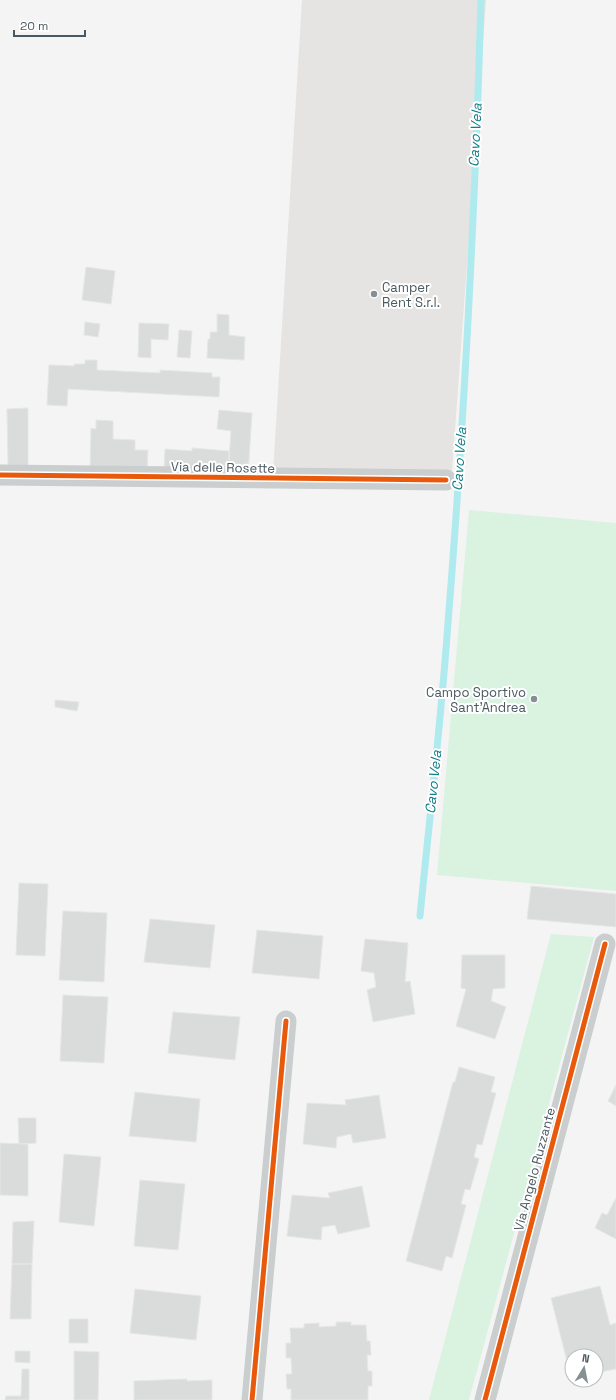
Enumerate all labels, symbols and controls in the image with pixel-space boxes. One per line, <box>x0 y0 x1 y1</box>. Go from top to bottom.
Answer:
scale bar <box>14 12 85 38</box>
text: 20 m <box>20 18 48 34</box>
water label: Cavo Vela <box>464 102 486 167</box>
place label: Camper Rent S.r.l. <box>382 279 440 311</box>
marker: Camper Rent S.r.l. <box>369 289 379 299</box>
water label: Cavo Vela <box>448 426 470 492</box>
street label: Via delle Rosette <box>171 458 275 477</box>
place label: Campo Sportivo Sant'Andrea <box>426 684 527 716</box>
marker: Campo Sportivo Sant'Andrea <box>529 694 539 704</box>
water label: Cavo Vela <box>421 748 445 815</box>
street label: Via Angelo Ruzzante <box>510 1106 559 1233</box>
north arrow <box>564 1348 604 1388</box>
text: N <box>581 1351 591 1366</box>

